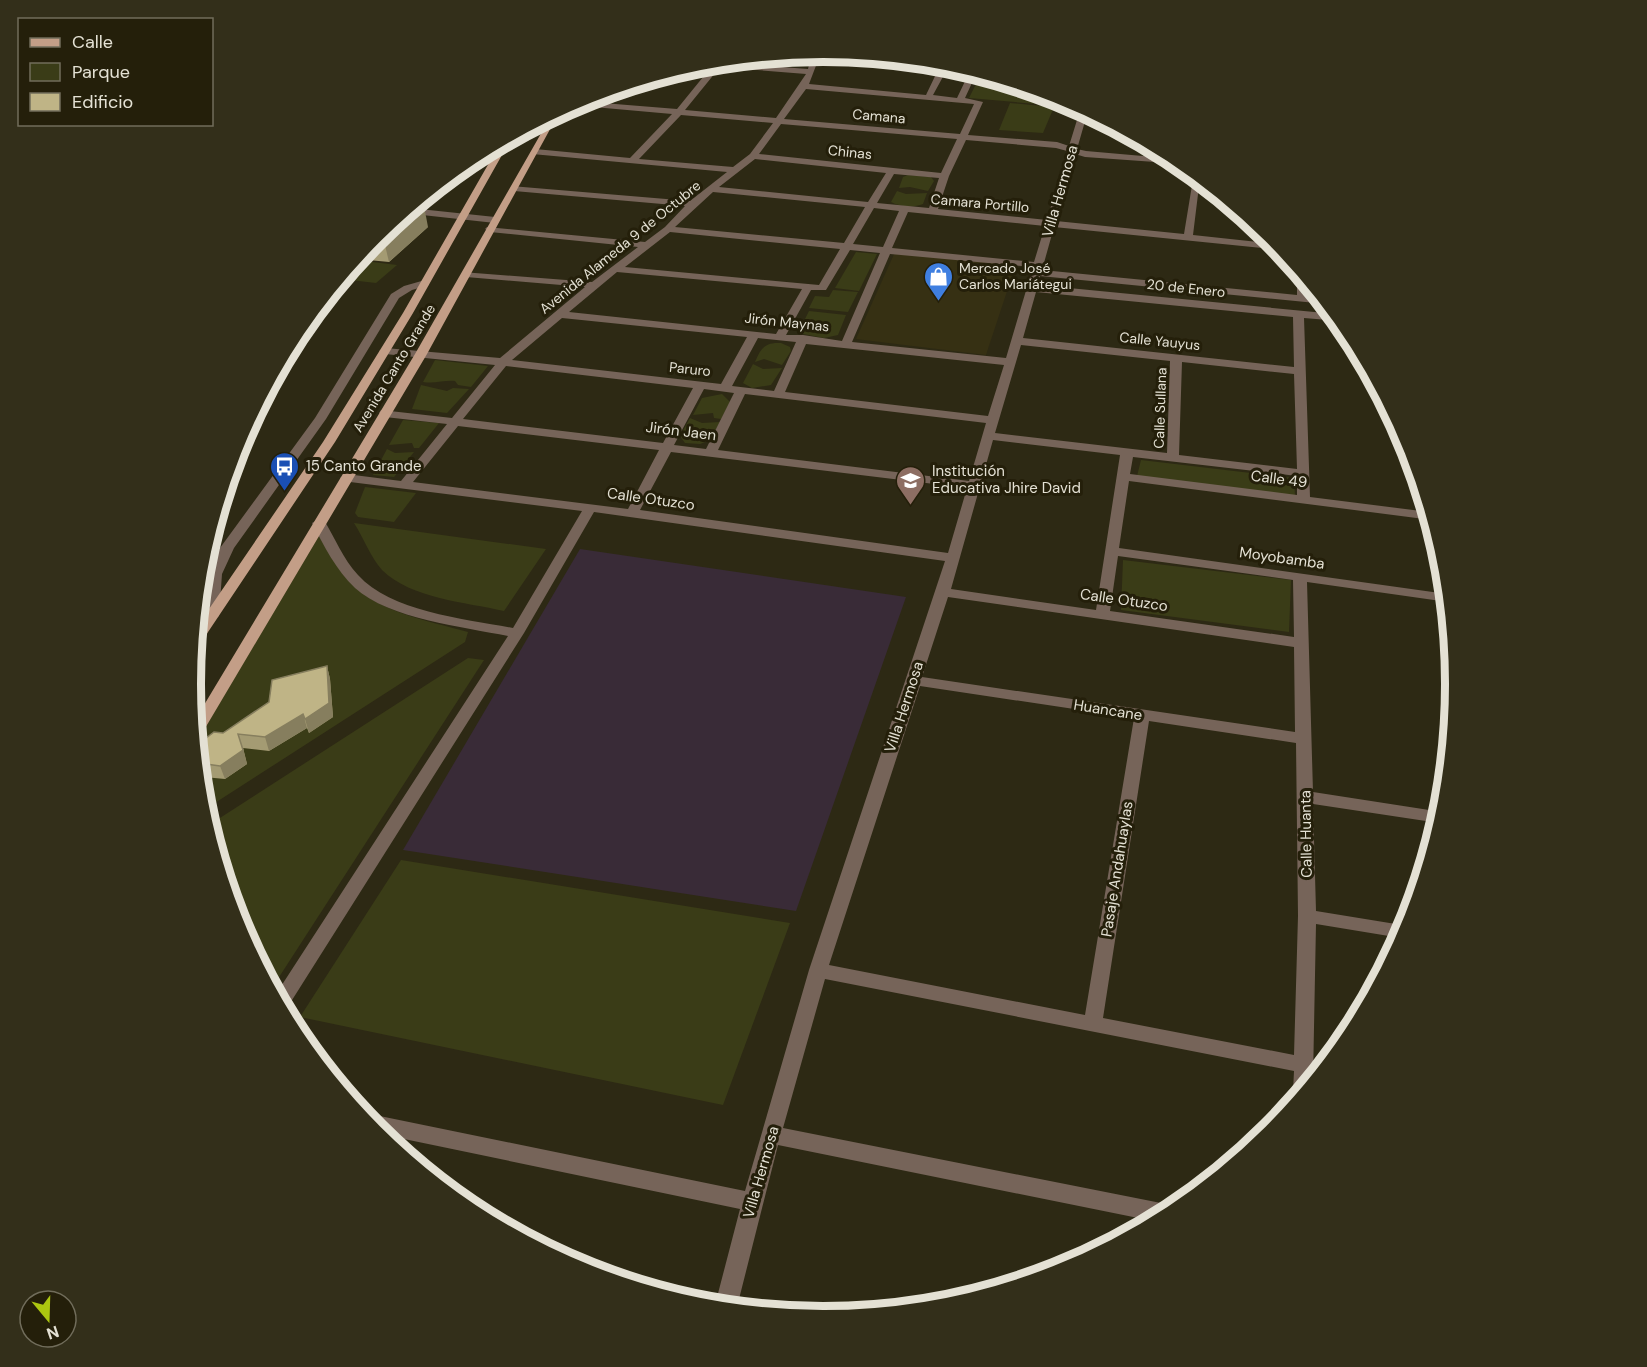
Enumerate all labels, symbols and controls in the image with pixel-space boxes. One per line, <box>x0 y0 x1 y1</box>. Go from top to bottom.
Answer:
legend <box>18 18 213 126</box>
text: Calle <box>72 30 113 54</box>
text: Parque <box>72 60 130 84</box>
text: Edificio <box>72 90 133 114</box>
street label: Camana <box>852 105 906 127</box>
street label: Chinas <box>827 141 873 163</box>
street label: Villa Hermosa <box>1037 143 1083 239</box>
street label: Avenida Alameda 9 de Octubre <box>536 176 704 318</box>
street label: Camara Portillo <box>930 190 1030 216</box>
place label: Mercado José Carlos Mariátegui <box>959 259 1072 293</box>
shop icon: Mercado José Carlos Mariátegui <box>922 260 954 302</box>
street label: 20 de Enero <box>1146 275 1226 301</box>
street label: Avenida Canto Grande <box>349 301 439 435</box>
street label: Jirón Maynas <box>744 309 830 335</box>
street label: Calle Yauyus <box>1119 328 1201 354</box>
street label: Paruro <box>668 358 712 380</box>
street label: Calle Sullana <box>1150 367 1170 449</box>
street label: Jirón Jaen <box>645 417 717 445</box>
bus stop icon: 15 Canto Grande <box>269 450 301 492</box>
place label: 15 Canto Grande <box>306 456 422 476</box>
place label: Institución Educativa Jhire David <box>932 461 1081 498</box>
school or university icon: Institución Educativa Jhire David <box>895 464 927 506</box>
street label: Calle 49 <box>1250 466 1308 492</box>
street label: Calle Otuzco <box>606 483 696 515</box>
street label: Moyobamba <box>1238 542 1326 574</box>
street label: Calle Otuzco <box>1079 584 1169 616</box>
street label: Villa Hermosa <box>880 659 928 755</box>
street label: Huancane <box>1072 695 1144 725</box>
street label: Calle Huanta <box>1295 790 1317 878</box>
street label: Pasaje Andahuaylas <box>1096 800 1138 938</box>
street label: Villa Hermosa <box>738 1124 784 1220</box>
north arrow <box>18 1289 78 1349</box>
text: N <box>44 1321 62 1345</box>

